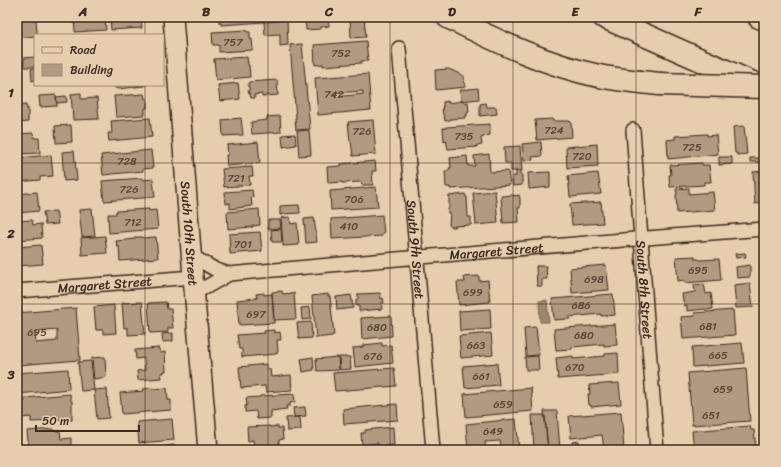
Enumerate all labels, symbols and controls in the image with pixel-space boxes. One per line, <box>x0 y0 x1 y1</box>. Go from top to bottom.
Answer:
text: A <box>78 0 87 23</box>
text: B <box>202 0 211 23</box>
text: C <box>324 0 334 23</box>
text: D <box>448 0 456 23</box>
text: E <box>571 0 580 23</box>
text: F <box>693 0 702 23</box>
house number: 757 <box>223 33 243 52</box>
legend <box>34 34 164 86</box>
text: Road <box>70 39 97 61</box>
house number: 752 <box>331 44 351 63</box>
text: Building <box>70 59 113 81</box>
text: 1 <box>8 81 14 104</box>
house number: 742 <box>324 85 344 104</box>
house number: 724 <box>544 121 564 140</box>
house number: 726 <box>353 122 371 141</box>
house number: 735 <box>454 127 474 146</box>
house number: 725 <box>682 138 702 157</box>
house number: 720 <box>572 147 592 166</box>
house number: 728 <box>117 152 137 171</box>
house number: 721 <box>227 169 245 188</box>
house number: 726 <box>120 180 138 199</box>
street label: South 10th Street <box>174 180 205 287</box>
house number: 706 <box>344 190 364 209</box>
street label: South 9th Street <box>400 199 431 300</box>
house number: 712 <box>124 213 142 232</box>
house number: 410 <box>340 217 358 236</box>
text: 2 <box>6 222 15 245</box>
house number: 701 <box>234 235 252 254</box>
street label: Margaret Street <box>448 236 545 267</box>
street label: South 8th Street <box>629 239 659 340</box>
house number: 695 <box>688 261 708 280</box>
street label: Margaret Street <box>57 269 153 300</box>
house number: 698 <box>584 270 604 289</box>
house number: 699 <box>463 283 483 302</box>
house number: 686 <box>571 296 591 315</box>
house number: 697 <box>246 305 266 324</box>
house number: 681 <box>699 317 717 336</box>
house number: 680 <box>367 318 387 337</box>
house number: 695 <box>27 323 47 342</box>
house number: 680 <box>574 326 594 345</box>
house number: 663 <box>467 336 485 355</box>
house number: 665 <box>708 346 728 365</box>
house number: 676 <box>364 347 382 366</box>
house number: 670 <box>565 358 585 377</box>
text: 3 <box>6 363 15 386</box>
house number: 661 <box>472 367 490 386</box>
house number: 659 <box>713 380 733 399</box>
house number: 659 <box>493 395 513 414</box>
house number: 651 <box>702 406 720 425</box>
scale bar <box>36 407 139 433</box>
text: 50 m <box>42 410 69 432</box>
house number: 649 <box>483 422 503 441</box>

